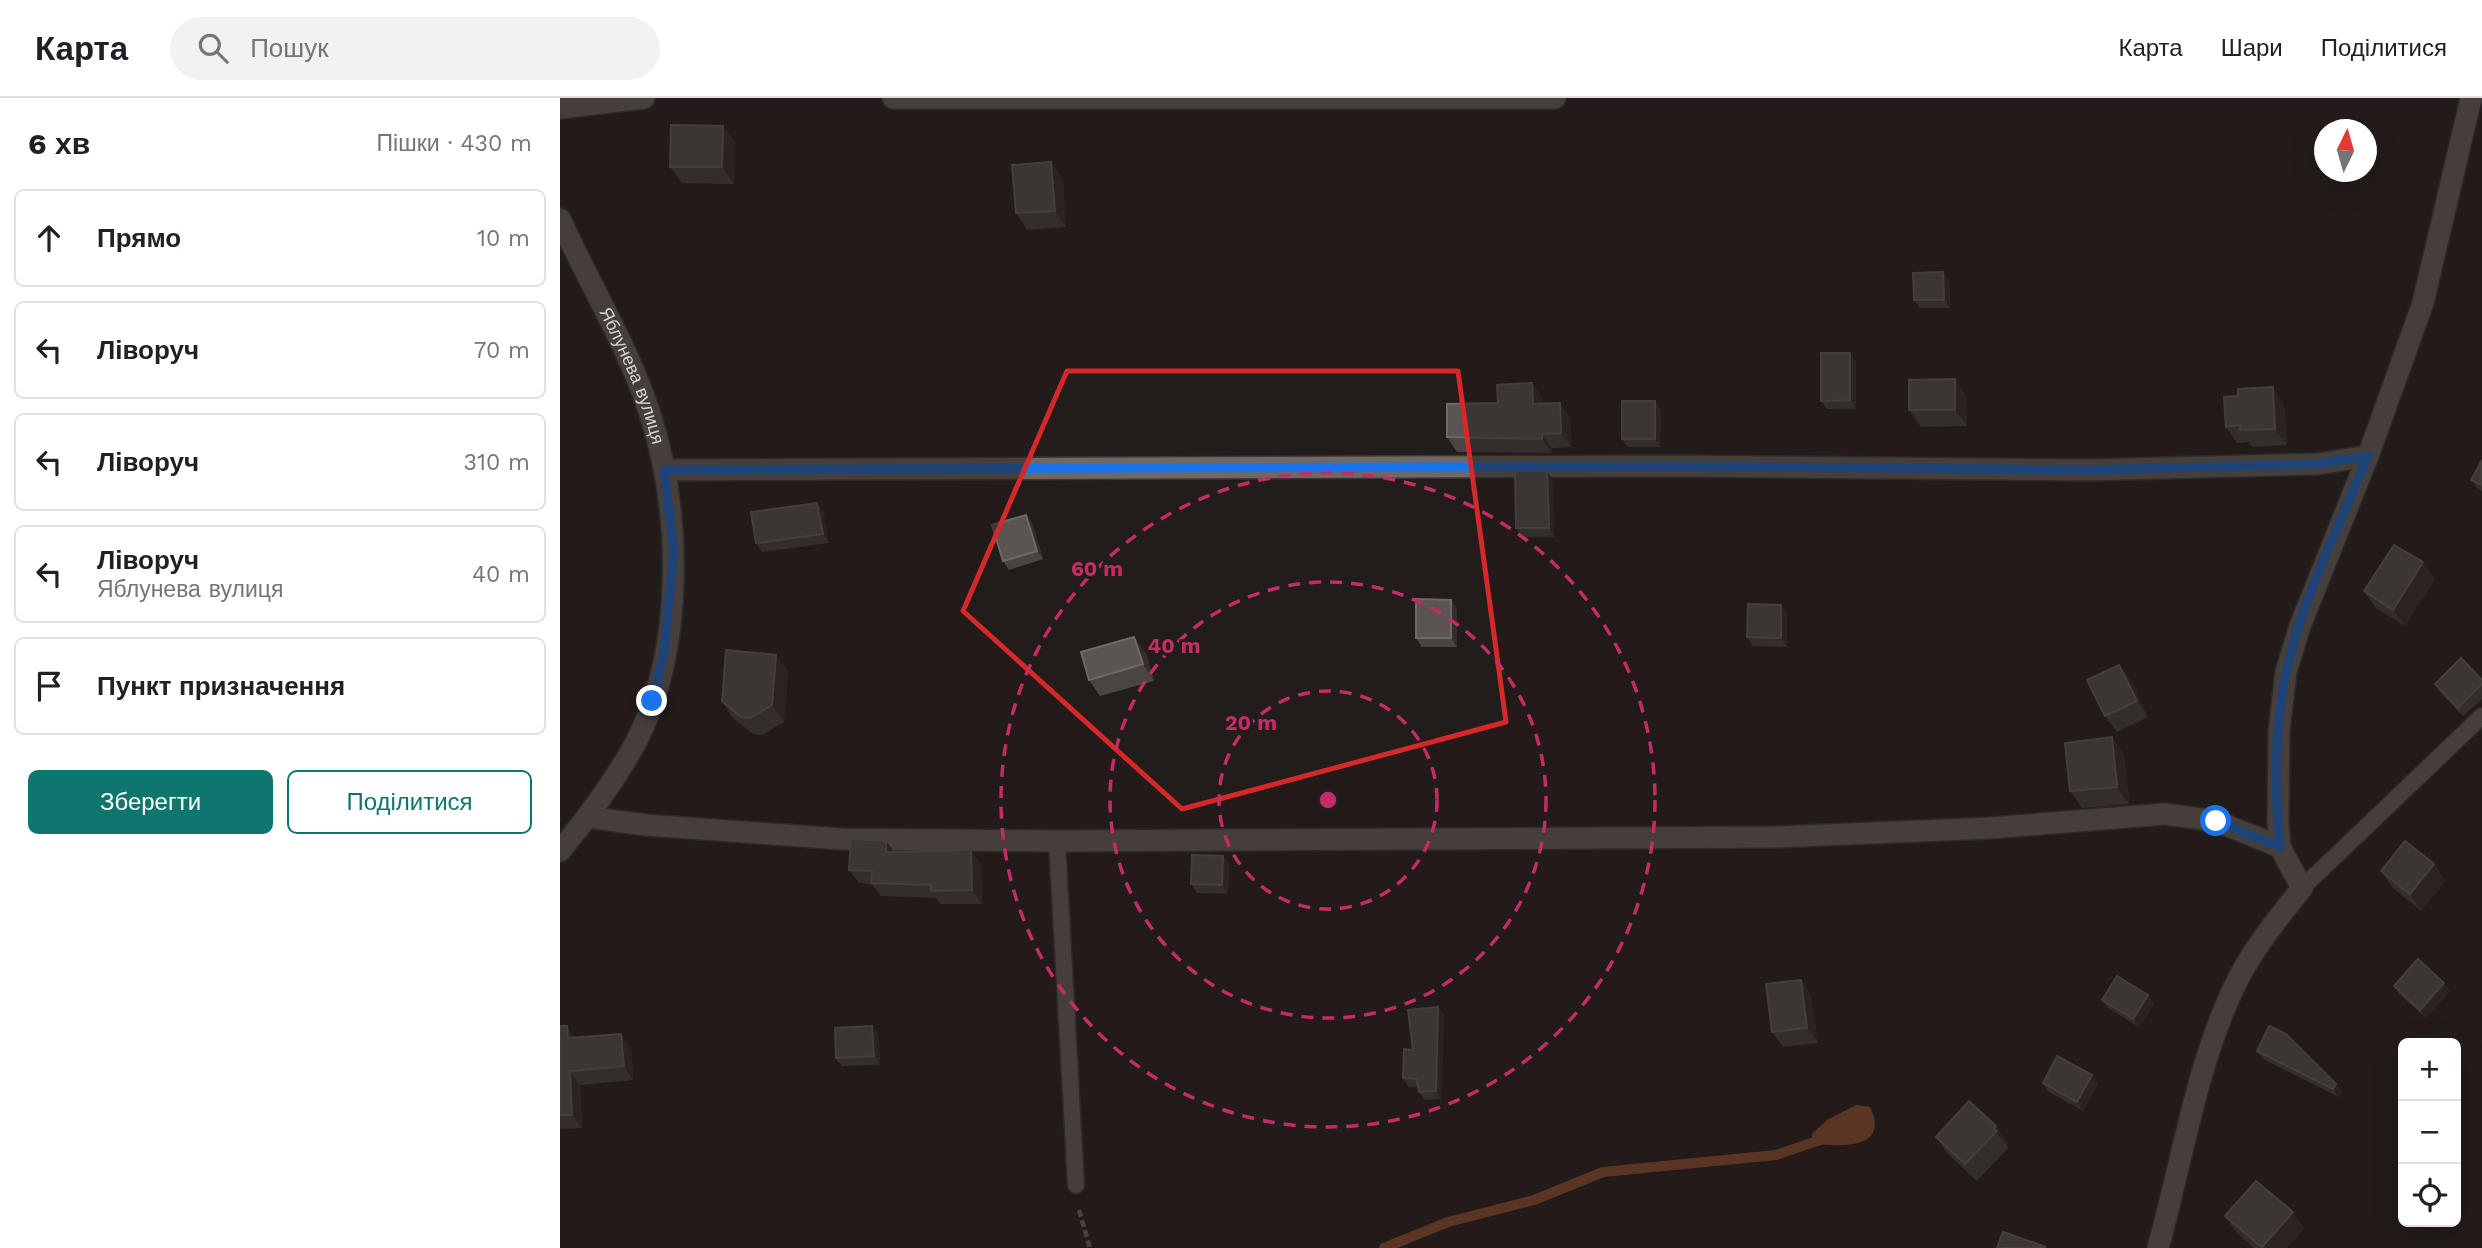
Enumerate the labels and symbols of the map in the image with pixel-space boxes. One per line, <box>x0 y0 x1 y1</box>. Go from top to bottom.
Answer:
north arrow <box>2314 119 2377 182</box>
street label: Яблунева вулиця <box>595 304 669 446</box>
text: 60 m <box>1071 556 1123 581</box>
text: 40 m <box>1148 633 1200 658</box>
route end <box>636 685 667 716</box>
text: 20 m <box>1225 710 1277 735</box>
centre of rings <box>1316 788 1340 812</box>
route start <box>2200 805 2231 836</box>

